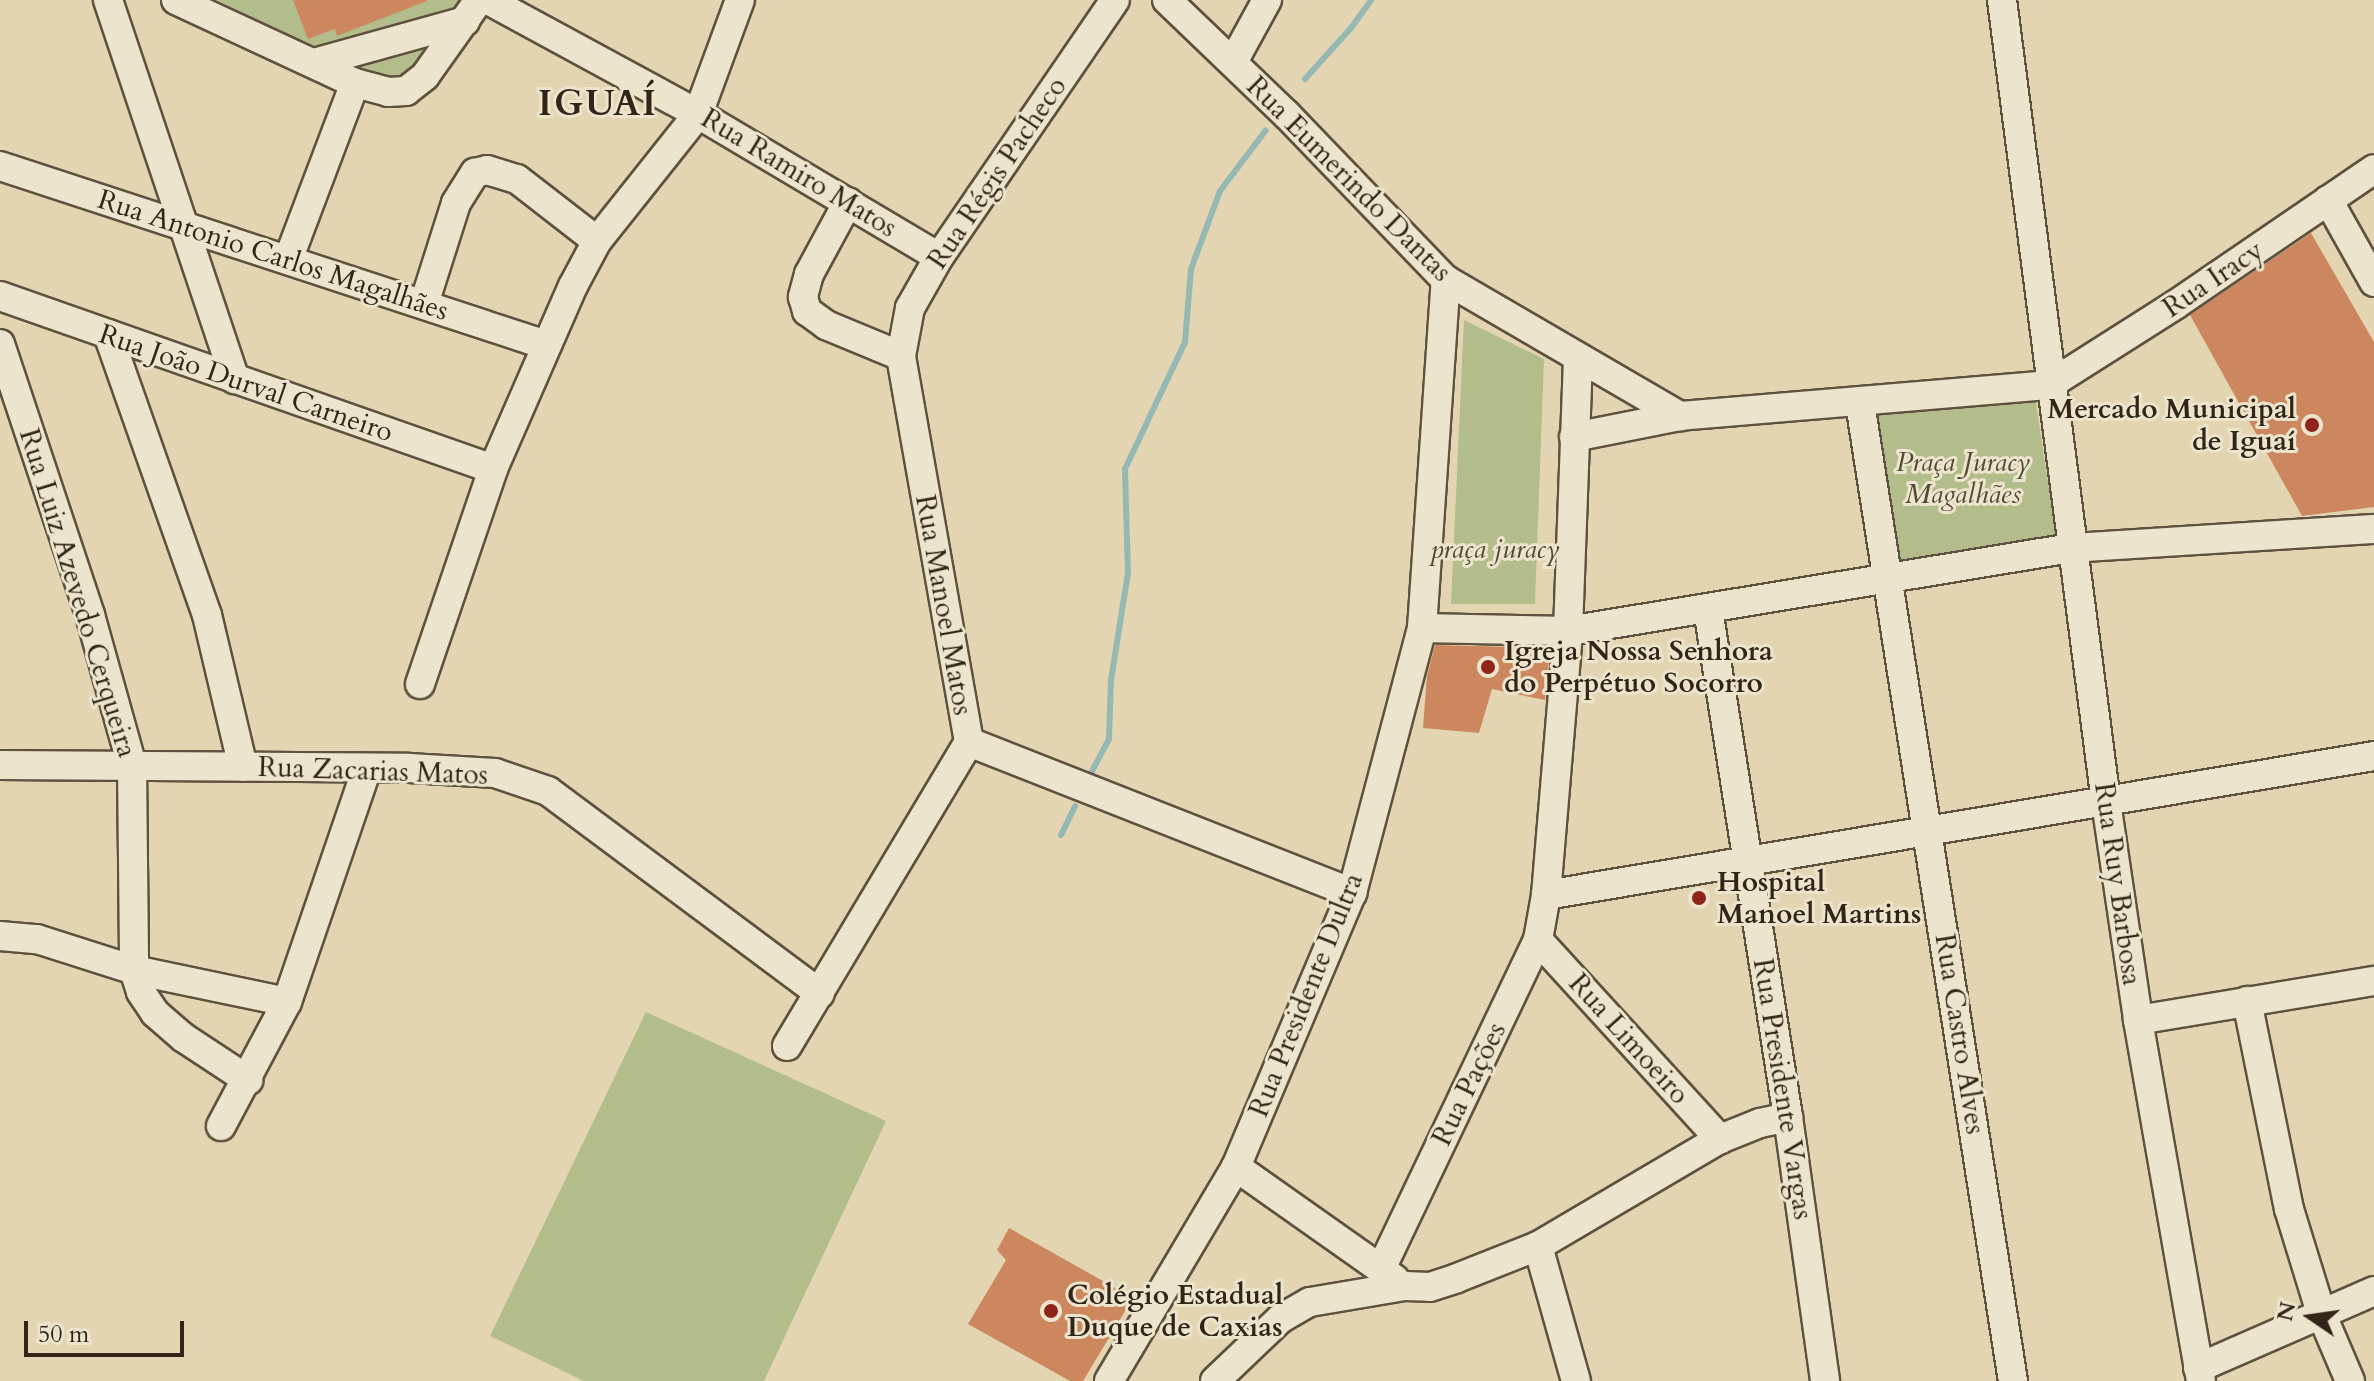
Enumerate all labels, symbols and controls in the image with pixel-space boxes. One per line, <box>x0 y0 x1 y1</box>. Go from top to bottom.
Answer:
street label: Rua Eumerindo Dantas <box>1240 70 1458 288</box>
street label: Rua Régis Pacheco <box>920 71 1074 275</box>
district label: IGUAÍ <box>538 82 658 126</box>
street label: Rua Ramiro Matos <box>695 101 903 245</box>
street label: Rua Antonio Carlos Magalhães <box>94 182 452 328</box>
street label: Rua Iracy <box>2156 233 2270 325</box>
street label: Rua João Durval Carneiro <box>95 317 397 449</box>
place label: Mercado Municipal de Iguaí <box>2047 392 2296 458</box>
marker: Mercado Municipal de Iguaí <box>2303 416 2321 434</box>
street label: Rua Luiz Azevedo Cerqueira <box>12 425 144 761</box>
park label: Praça Juracy Magalhães <box>1896 445 2030 511</box>
street label: Rua Manoel Matos <box>908 492 980 718</box>
park label: praça juracy <box>1430 532 1560 566</box>
place label: Igreja Nossa Senhora do Perpétuo Socorro <box>1504 634 1773 700</box>
marker: Igreja Nossa Senhora do Perpétuo Socorro <box>1479 658 1497 676</box>
street label: Rua Zacarias Matos <box>257 750 489 792</box>
street label: Rua Ruy Barbosa <box>2087 780 2149 988</box>
place label: Hospital Manoel Martins <box>1717 865 1921 931</box>
street label: Rua Presidente Dultra <box>1242 868 1370 1122</box>
marker: Hospital Manoel Martins <box>1688 887 1710 909</box>
street label: Rua Castro Alves <box>1928 931 1992 1137</box>
street label: Rua Presidente Vargas <box>1746 956 1820 1222</box>
street label: Rua Limoeiro <box>1562 967 1696 1111</box>
street label: Rua Pações <box>1425 1017 1513 1151</box>
north arrow <box>2270 1277 2350 1357</box>
place label: Colégio Estadual Duque de Caxias <box>1067 1278 1283 1344</box>
text: N <box>2270 1299 2303 1324</box>
marker: Colégio Estadual Duque de Caxias <box>1042 1302 1060 1320</box>
scale bar <box>28 1305 188 1355</box>
text: 50 m <box>38 1318 89 1351</box>

